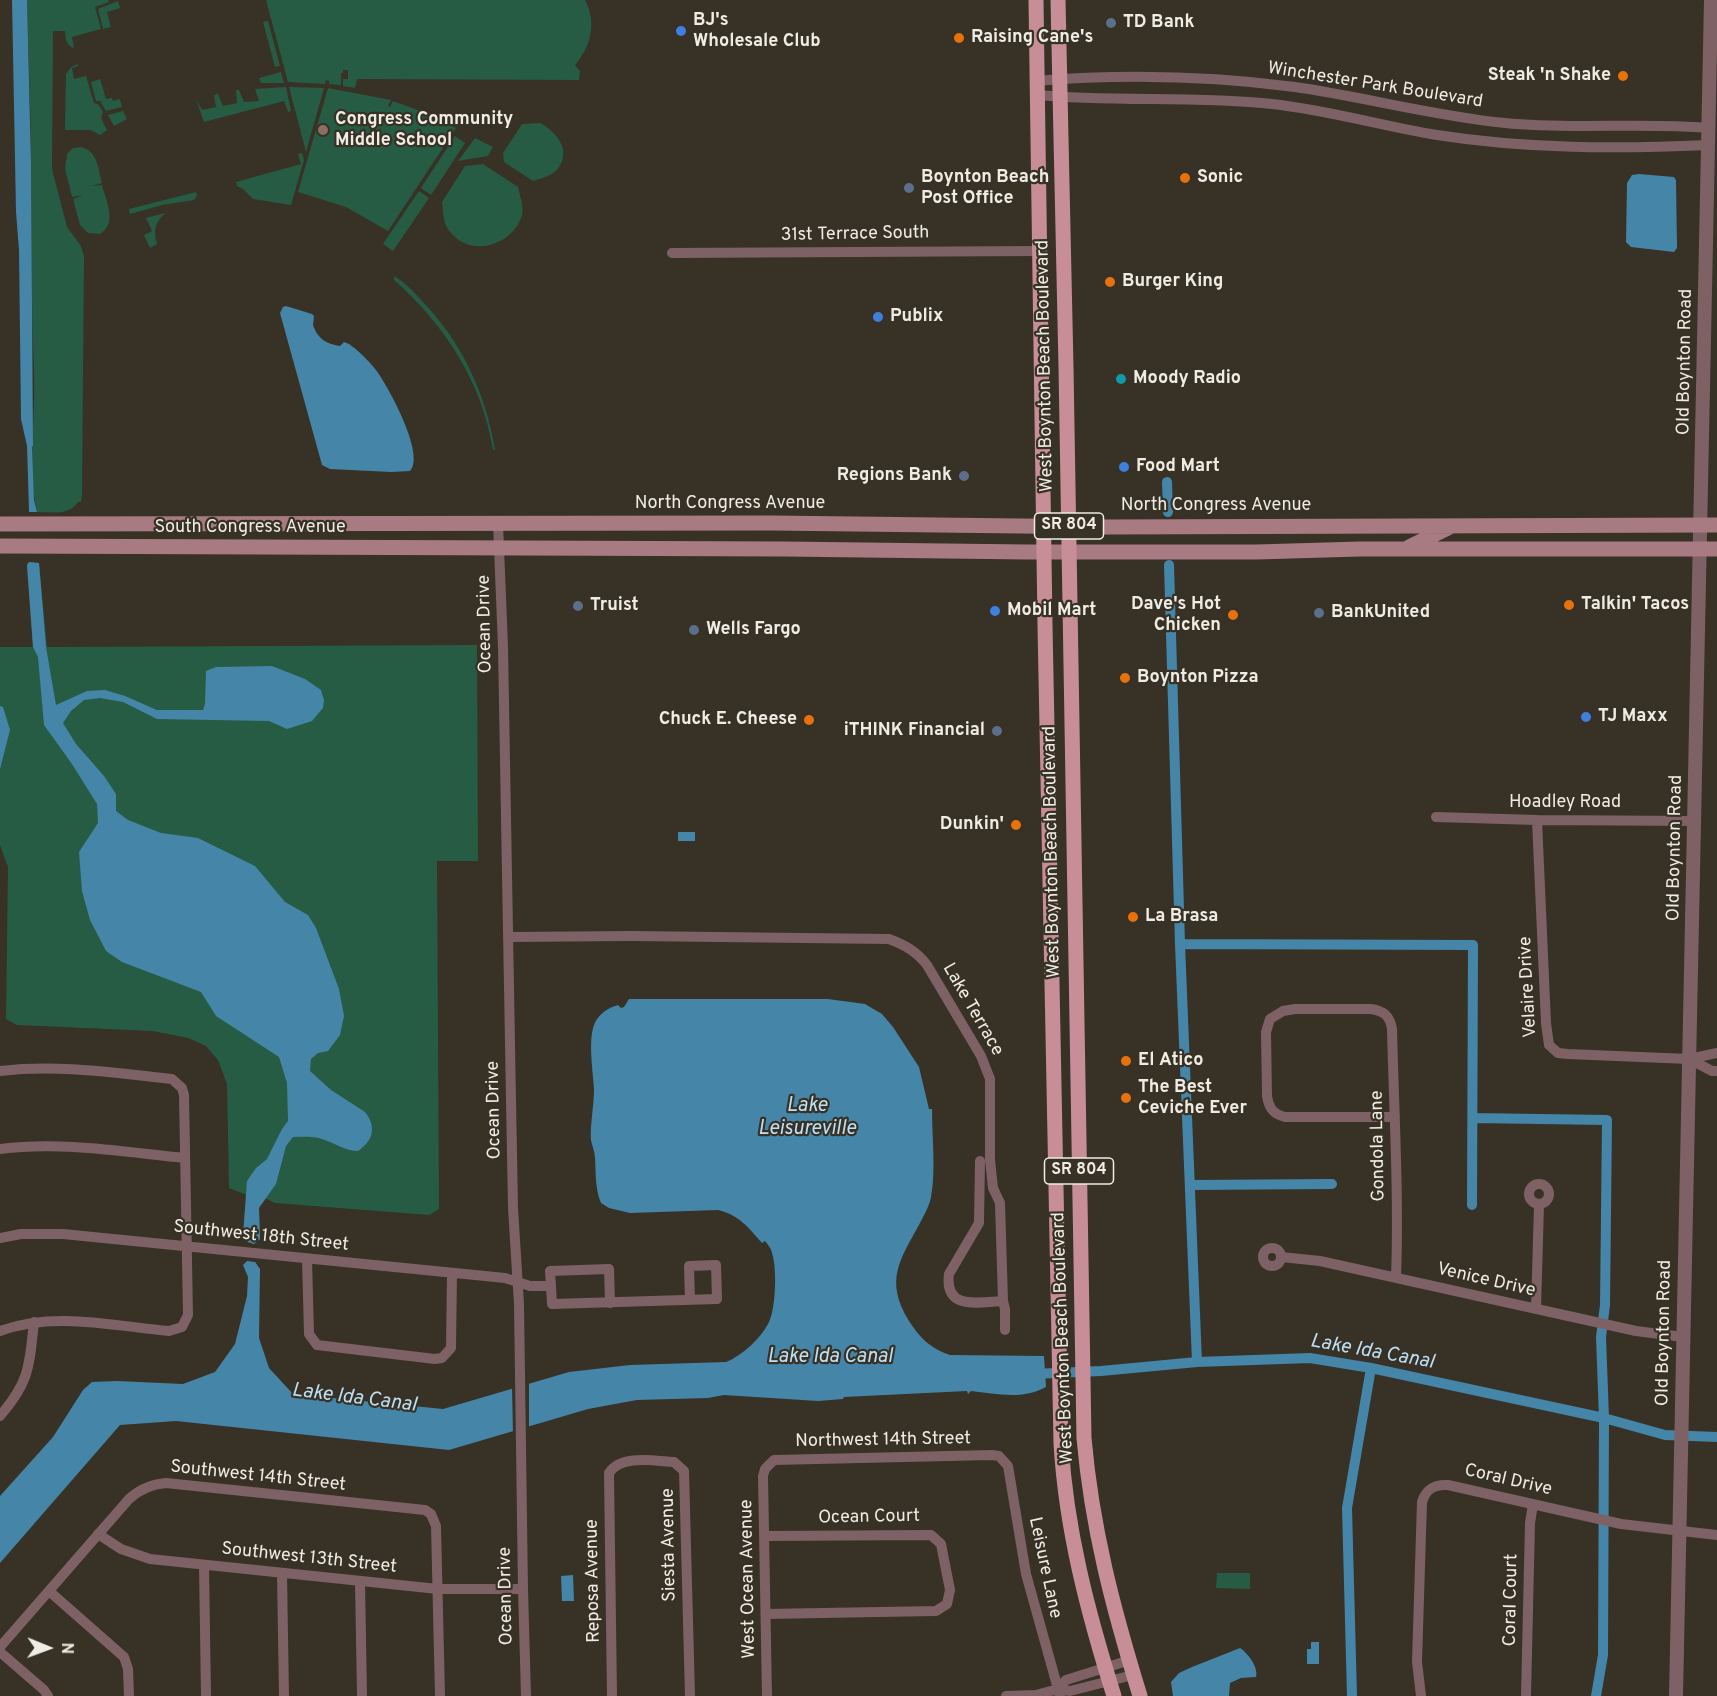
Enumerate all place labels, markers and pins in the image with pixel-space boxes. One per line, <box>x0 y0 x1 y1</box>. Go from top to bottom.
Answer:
place label: BJ's Wholesale Club <box>693 10 821 52</box>
place label: TD Bank <box>1123 12 1194 34</box>
marker: TD Bank <box>1104 16 1118 30</box>
marker: BJ's Wholesale Club <box>674 24 688 38</box>
place label: Raising Cane's <box>971 27 1093 49</box>
marker: Raising Cane's <box>952 31 966 45</box>
place label: Steak 'n Shake <box>1488 65 1611 87</box>
marker: Steak 'n Shake <box>1616 69 1630 83</box>
place label: Congress Community Middle School <box>335 109 513 152</box>
marker: Congress Community Middle School <box>316 123 330 137</box>
place label: Boynton Beach Post Office <box>921 167 1049 210</box>
place label: Sonic <box>1197 167 1243 189</box>
marker: Sonic <box>1178 171 1192 185</box>
marker: Boynton Beach Post Office <box>902 181 916 195</box>
place label: Burger King <box>1122 271 1223 293</box>
marker: Burger King <box>1103 275 1117 289</box>
place label: Publix <box>890 306 943 328</box>
marker: Publix <box>871 310 885 324</box>
place label: Moody Radio <box>1133 368 1241 390</box>
marker: Moody Radio <box>1114 372 1128 386</box>
place label: Food Mart <box>1136 456 1220 478</box>
marker: Food Mart <box>1117 460 1131 474</box>
place label: Regions Bank <box>837 465 952 487</box>
marker: Regions Bank <box>957 469 971 483</box>
place label: Dave's Hot Chicken <box>1131 594 1221 636</box>
place label: Talkin' Tacos <box>1581 594 1689 616</box>
place label: Truist <box>590 595 639 617</box>
marker: Talkin' Tacos <box>1562 598 1576 612</box>
marker: Truist <box>571 599 585 613</box>
place label: Mobil Mart <box>1007 600 1096 622</box>
place label: BankUnited <box>1331 602 1430 624</box>
marker: Mobil Mart <box>988 604 1002 618</box>
marker: BankUnited <box>1312 606 1326 620</box>
marker: Dave's Hot Chicken <box>1226 608 1240 622</box>
place label: Wells Fargo <box>706 619 801 641</box>
marker: Wells Fargo <box>687 623 701 637</box>
place label: Boynton Pizza <box>1137 667 1258 689</box>
marker: Boynton Pizza <box>1118 671 1132 685</box>
place label: TJ Maxx <box>1598 706 1668 728</box>
place label: Chuck E. Cheese <box>659 709 797 731</box>
marker: TJ Maxx <box>1579 710 1593 724</box>
marker: Chuck E. Cheese <box>802 713 816 727</box>
place label: iTHINK Financial <box>844 720 985 742</box>
marker: iTHINK Financial <box>990 724 1004 738</box>
place label: Dunkin' <box>940 814 1004 836</box>
marker: Dunkin' <box>1009 818 1023 832</box>
place label: La Brasa <box>1145 906 1218 928</box>
marker: La Brasa <box>1126 910 1140 924</box>
place label: El Atico <box>1138 1050 1203 1072</box>
marker: El Atico <box>1119 1054 1133 1068</box>
place label: The Best Ceviche Ever <box>1138 1077 1247 1120</box>
marker: The Best Ceviche Ever <box>1119 1091 1133 1105</box>

